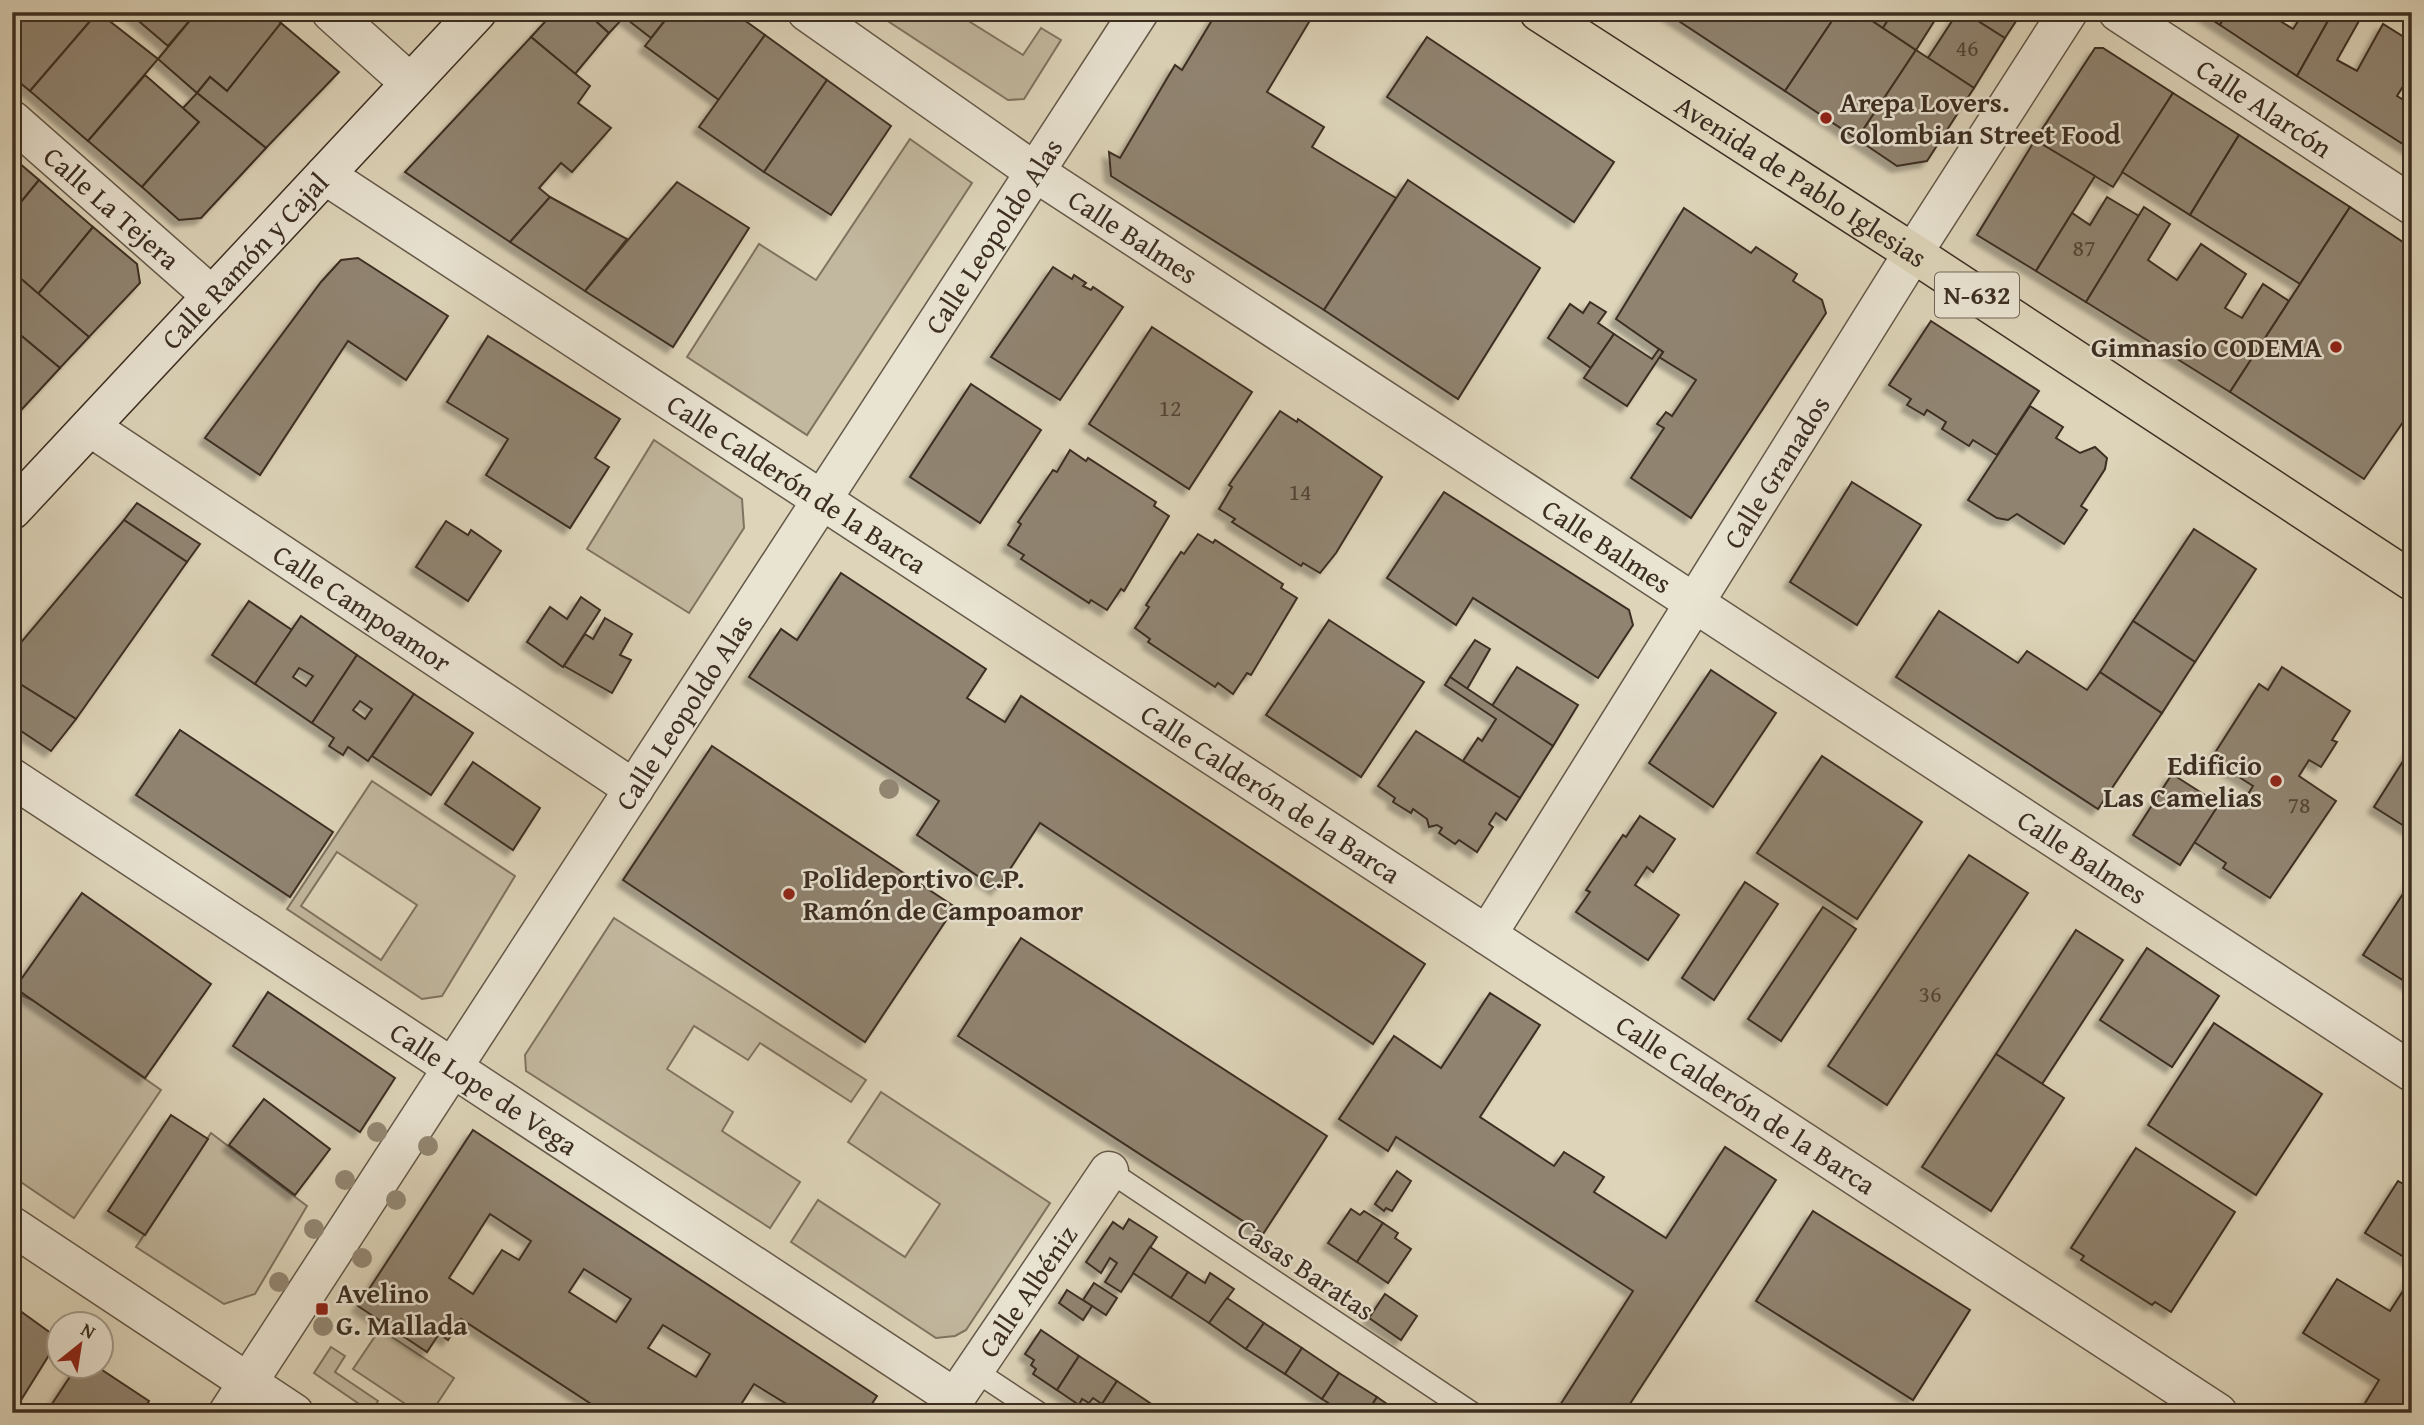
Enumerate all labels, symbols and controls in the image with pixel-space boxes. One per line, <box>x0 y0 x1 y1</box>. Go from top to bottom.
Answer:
house number: 46 <box>1955 30 1979 65</box>
street label: Calle Alarcón <box>2188 48 2341 167</box>
place label: Arepa Lovers. Colombian Street Food <box>1840 81 2122 154</box>
street label: Avenida de Pablo Iglesias <box>1668 84 1936 277</box>
marker: Arepa Lovers. Colombian Street Food <box>1818 110 1834 126</box>
street label: Calle Leopoldo Alas <box>914 130 1072 342</box>
street label: Calle La Tejera <box>35 136 190 279</box>
street label: Calle Ramón y Cajal <box>151 163 338 358</box>
street label: Calle Balmes <box>1061 178 1207 293</box>
house number: 87 <box>2072 230 2096 265</box>
road number: N-632 <box>1935 272 2019 318</box>
place label: Gimnasio CODEMA <box>2091 326 2322 367</box>
marker: Gimnasio CODEMA <box>2328 339 2344 355</box>
street label: Calle Calderón de la Barca <box>659 383 936 584</box>
street label: Calle Granados <box>1712 387 1839 556</box>
house number: 12 <box>1158 390 1182 425</box>
house number: 14 <box>1288 474 1312 509</box>
street label: Calle Balmes <box>1534 488 1680 603</box>
street label: Calle Campoamor <box>265 534 460 682</box>
street label: Calle Leopoldo Alas <box>604 606 762 818</box>
street label: Calle Calderón de la Barca <box>1133 693 1410 894</box>
place label: Edificio Las Camelias <box>2103 744 2262 817</box>
marker: Edificio Las Camelias <box>2268 773 2284 789</box>
house number: 78 <box>2287 787 2311 822</box>
street label: Calle Balmes <box>2010 799 2156 914</box>
place label: Polideportivo C.P. Ramón de Campoamor <box>803 857 1084 930</box>
marker: Polideportivo C.P. Ramón de Campoamor <box>781 886 797 902</box>
house number: 36 <box>1918 976 1942 1011</box>
street label: Calle Calderón de la Barca <box>1608 1004 1885 1204</box>
street label: Calle Lope de Vega <box>382 1011 587 1165</box>
street label: Casas Baratas <box>1229 1207 1383 1330</box>
street label: Calle Albéniz <box>967 1217 1087 1365</box>
place label: Avelino G. Mallada <box>336 1272 468 1345</box>
marker: Avelino G. Mallada <box>314 1301 330 1317</box>
north arrow <box>46 1310 116 1380</box>
text: N <box>76 1315 101 1346</box>

